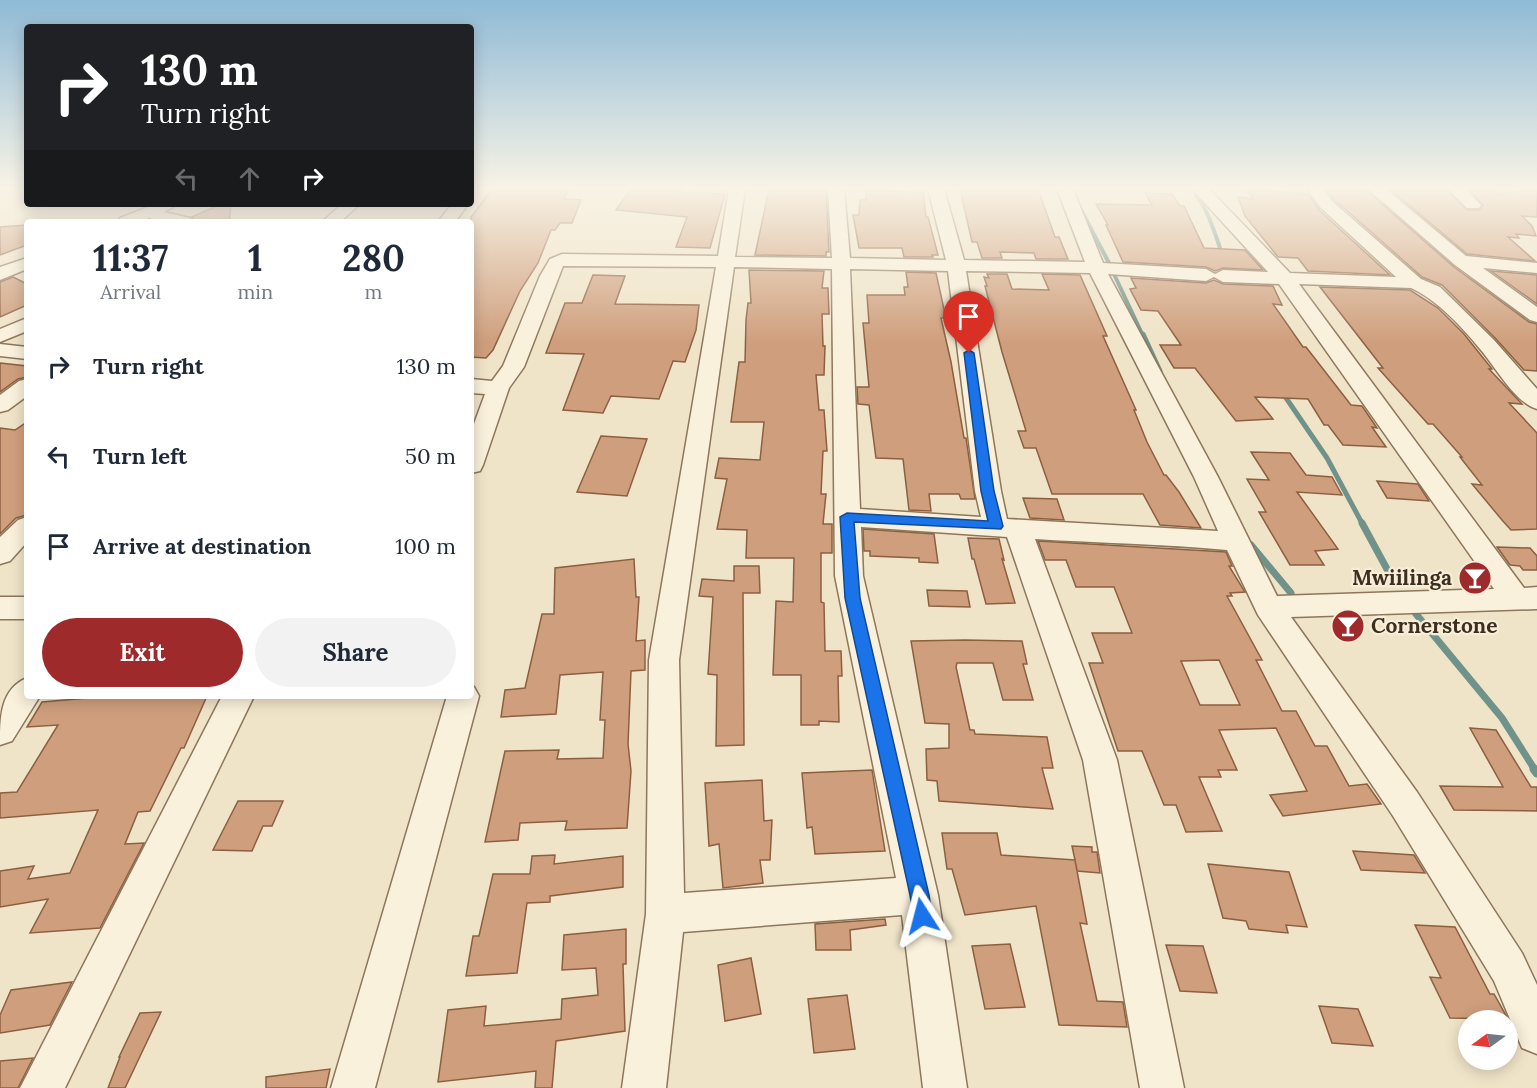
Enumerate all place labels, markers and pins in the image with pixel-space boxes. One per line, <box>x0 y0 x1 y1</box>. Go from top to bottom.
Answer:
pin <box>943 291 994 353</box>
bar icon: Mwiilinga <box>1457 560 1493 596</box>
place label: Mwiilinga <box>1352 564 1452 591</box>
bar icon: Cornerstone <box>1330 608 1366 644</box>
place label: Cornerstone <box>1371 612 1498 639</box>

